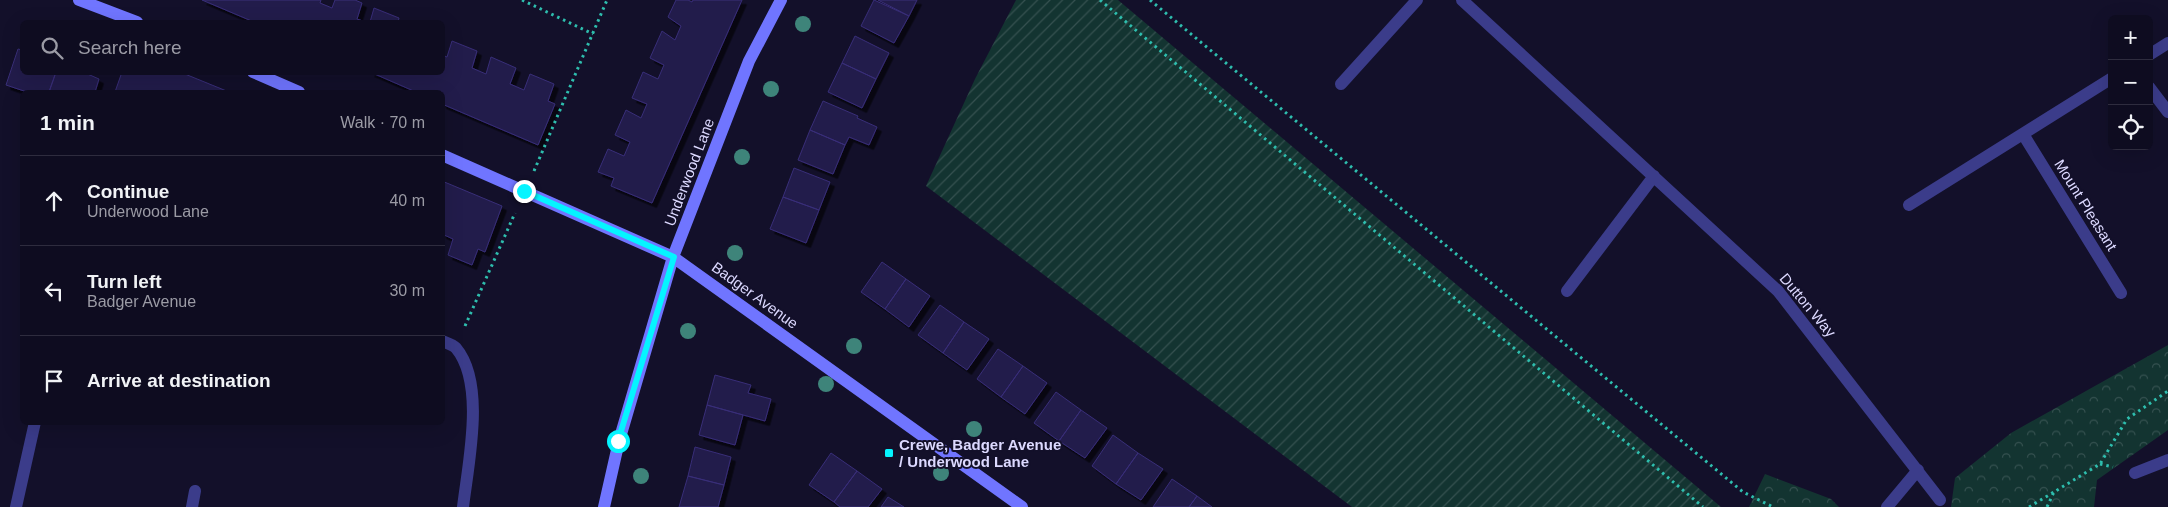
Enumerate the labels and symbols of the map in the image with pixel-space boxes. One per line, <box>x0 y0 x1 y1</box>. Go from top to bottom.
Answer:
street label: Underwood Lane <box>661 116 717 228</box>
street label: Mount Pleasant <box>2051 156 2121 254</box>
route end <box>513 180 536 203</box>
street label: Badger Avenue <box>709 258 801 332</box>
street label: Dutton Way <box>1776 270 1840 341</box>
route start <box>607 430 630 453</box>
place label: Crewe, Badger Avenue / Underwood Lane <box>899 436 1061 470</box>
marker: Crewe, Badger Avenue / Underwood Lane <box>883 447 895 459</box>

